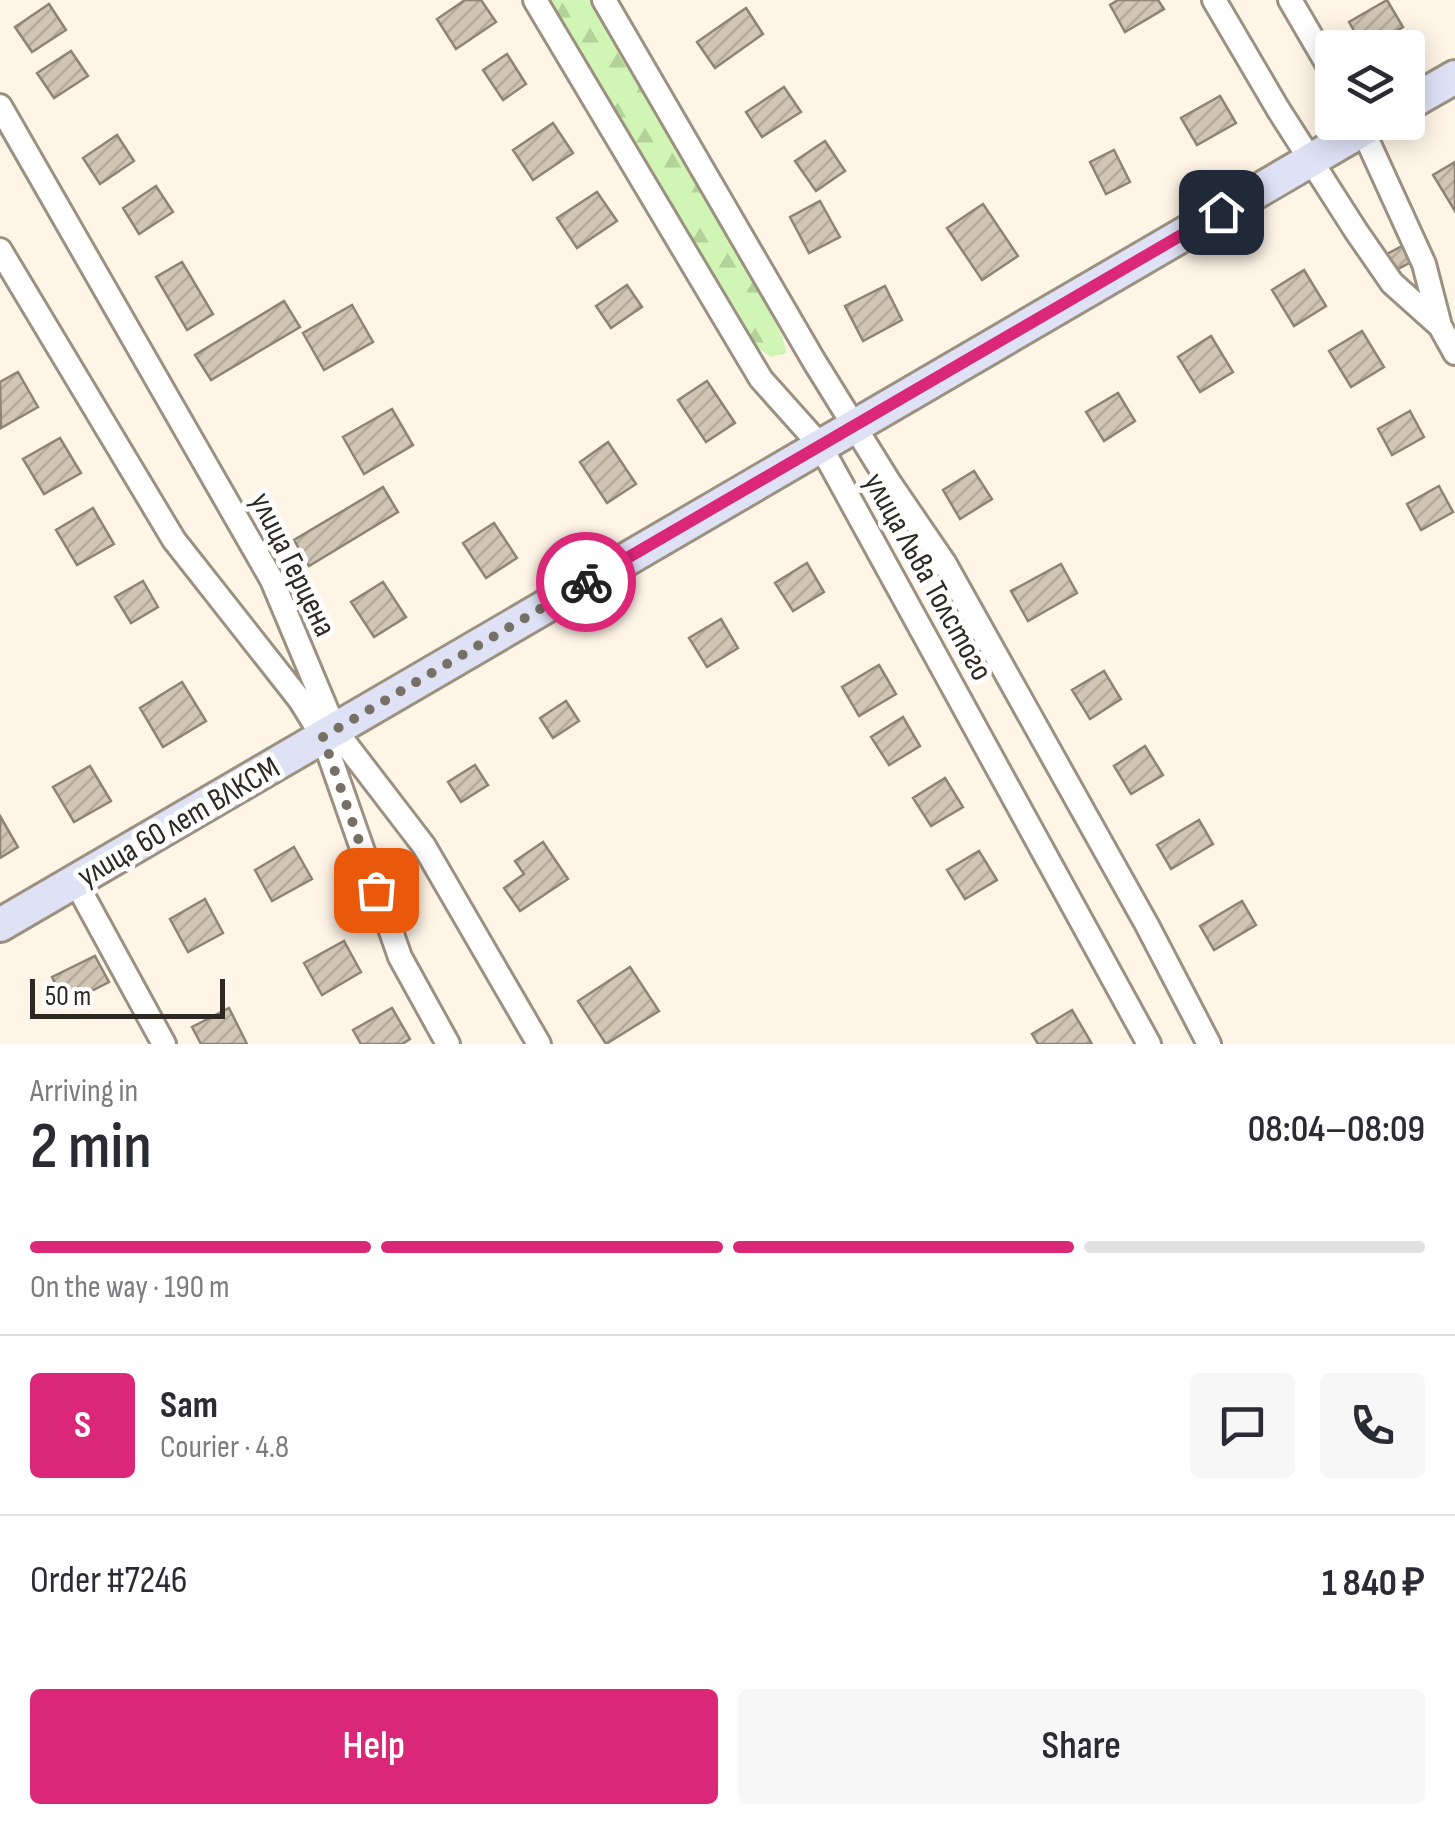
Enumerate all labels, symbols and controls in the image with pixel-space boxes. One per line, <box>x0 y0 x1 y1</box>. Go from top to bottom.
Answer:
map controls <box>1315 30 1425 140</box>
button: layers <box>1315 30 1425 140</box>
pin <box>1179 170 1264 255</box>
icon: home <box>1194 185 1249 240</box>
street label: улица Льва Толстого <box>855 466 1001 687</box>
street label: улица Герцена <box>241 486 344 643</box>
courier <box>536 532 636 632</box>
icon: bike <box>559 555 614 610</box>
street label: улица 60 лет ВЛКСМ <box>71 749 287 896</box>
pin <box>334 848 419 933</box>
icon: bag <box>349 863 404 918</box>
scale bar <box>30 974 225 1018</box>
text: 50 m <box>45 980 91 1013</box>
text: Arriving in <box>30 1072 138 1111</box>
text: 08:04–08:09 <box>1248 1107 1425 1152</box>
text: 2 min <box>30 1109 152 1187</box>
text: On the way · 190 m <box>30 1268 230 1307</box>
button: chat <box>1190 1373 1295 1478</box>
button: phone <box>1320 1373 1425 1478</box>
text: Sam <box>160 1383 218 1428</box>
text: S <box>74 1403 91 1448</box>
text: Courier · 4.8 <box>160 1428 289 1467</box>
text: Order #7246 <box>30 1558 188 1603</box>
text: 1 840 ₽ <box>1322 1561 1425 1606</box>
button: Help <box>30 1689 718 1804</box>
button: Share <box>738 1689 1425 1804</box>

